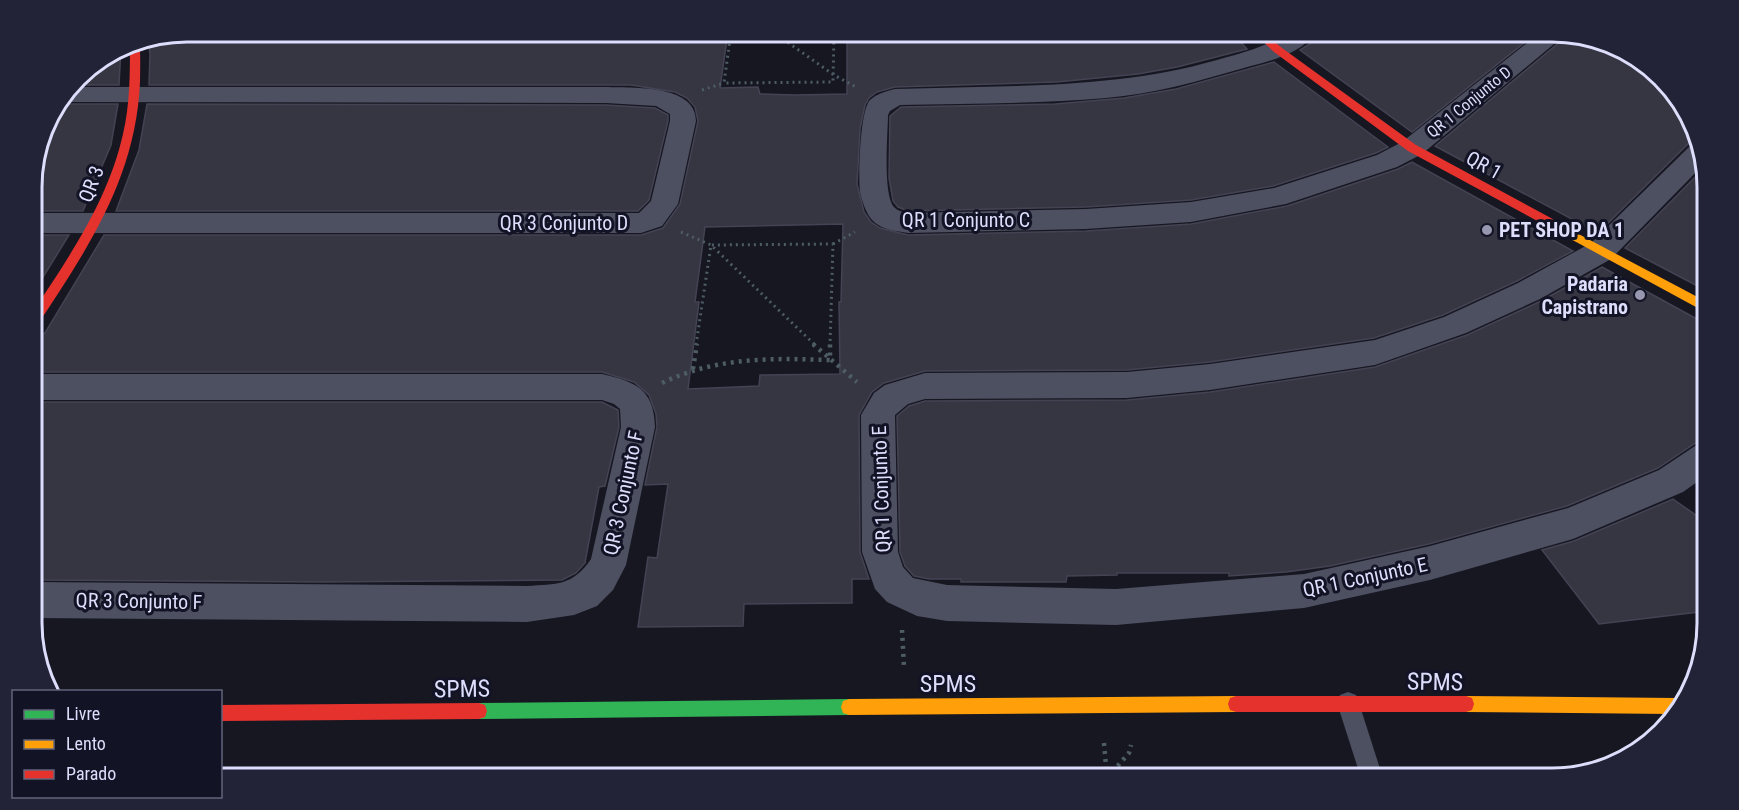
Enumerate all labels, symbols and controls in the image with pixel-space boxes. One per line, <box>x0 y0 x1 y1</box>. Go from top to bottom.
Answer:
street label: QR 1 Conjunto D <box>1423 62 1515 142</box>
street label: QR 1 <box>1462 146 1506 184</box>
street label: QR 3 <box>73 162 109 206</box>
street label: QR 1 Conjunto C <box>902 208 1030 232</box>
street label: QR 3 Conjunto D <box>500 211 628 235</box>
place label: PET SHOP DA 1 <box>1499 218 1624 242</box>
marker: PET SHOP DA 1 <box>1480 223 1494 237</box>
place label: Padaria Capistrano <box>1541 272 1628 319</box>
marker: Padaria Capistrano <box>1633 288 1647 302</box>
street label: QR 1 Conjunto E <box>867 425 895 553</box>
street label: QR 3 Conjunto F <box>598 429 648 557</box>
street label: QR 1 Conjunto E <box>1300 552 1430 602</box>
street label: QR 3 Conjunto F <box>76 588 202 614</box>
street label: SPMS <box>1407 668 1463 696</box>
street label: SPMS <box>920 670 976 698</box>
street label: SPMS <box>434 675 490 703</box>
legend <box>12 690 222 798</box>
text: Livre <box>66 703 100 724</box>
text: Lento <box>66 733 106 754</box>
text: Parado <box>66 763 116 784</box>

